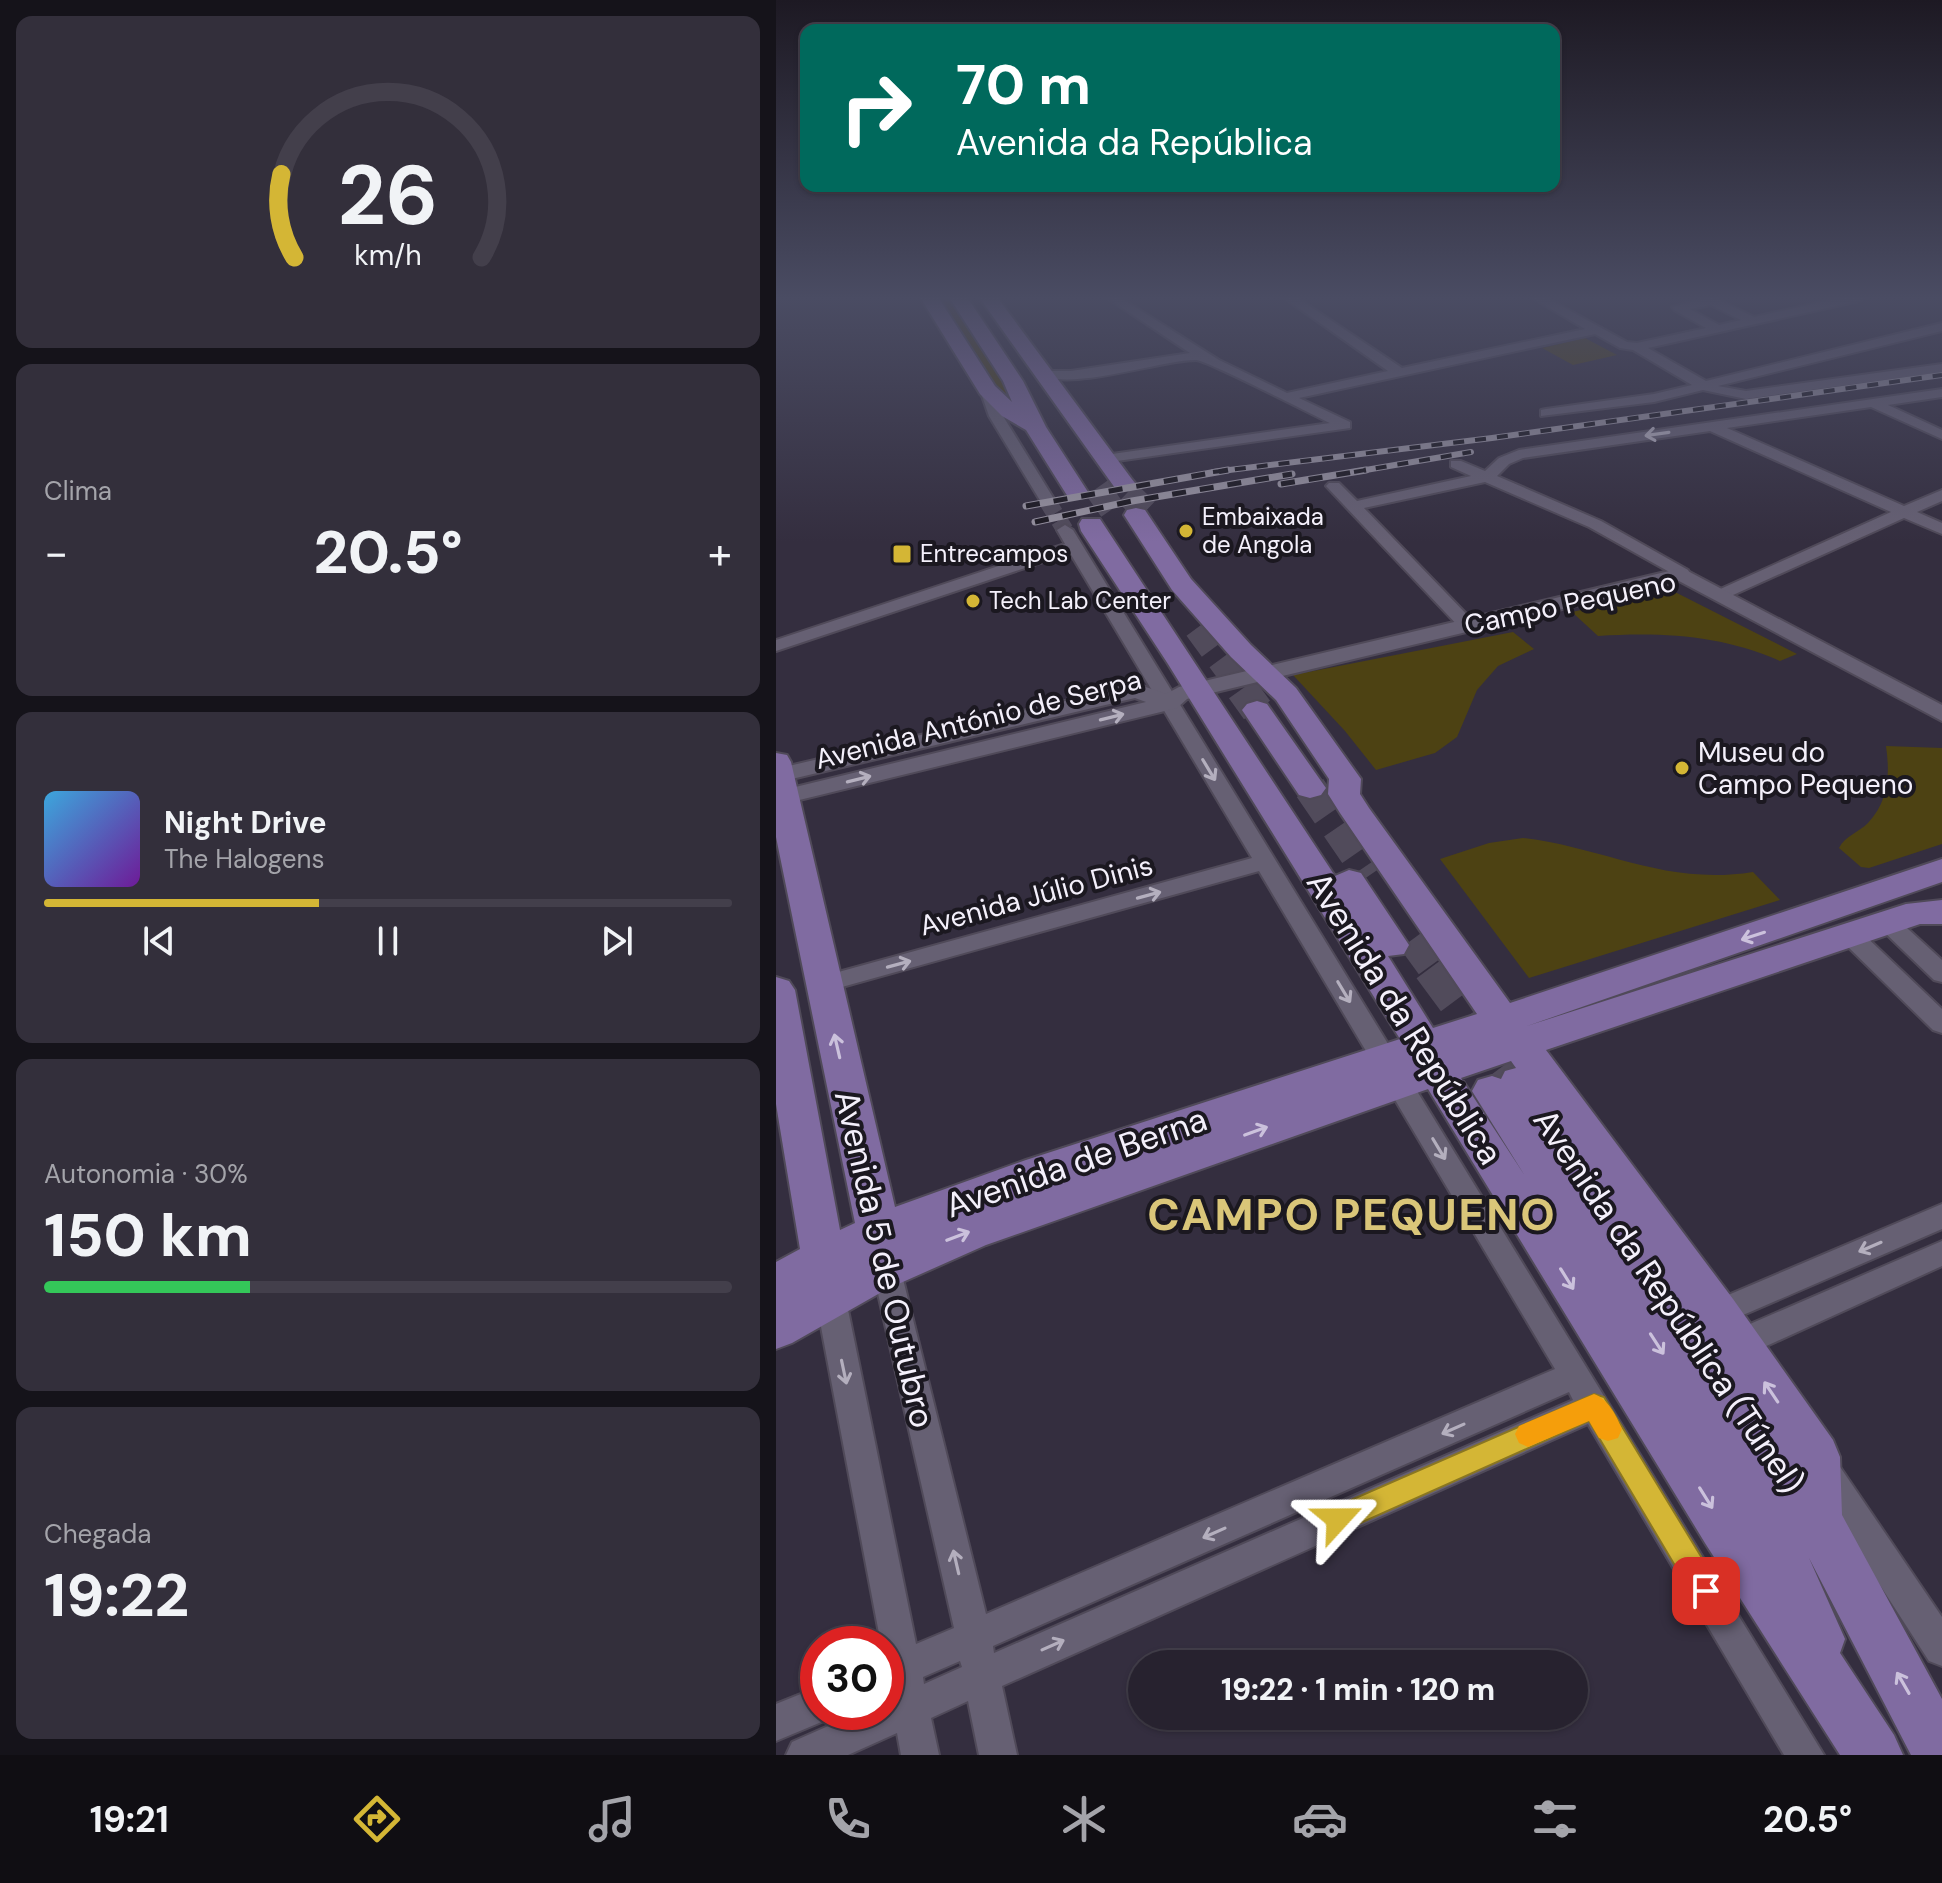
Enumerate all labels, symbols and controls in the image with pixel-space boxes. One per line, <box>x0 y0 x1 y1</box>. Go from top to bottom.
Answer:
text: 70 m <box>956 48 1091 121</box>
icon: right <box>824 56 928 160</box>
text: Avenida da República <box>956 119 1313 166</box>
text: 26 <box>338 140 438 249</box>
text: km/h <box>354 237 422 274</box>
one-way arrow <box>1645 427 1670 442</box>
text: Clima <box>44 474 112 508</box>
place label: Embaixada de Angola <box>1202 501 1324 560</box>
text: 20.5° <box>313 513 463 592</box>
marker: Embaixada de Angola <box>1177 522 1195 540</box>
text: − <box>44 524 68 582</box>
text: + <box>708 524 732 582</box>
place label: Entrecampos <box>920 538 1068 569</box>
marker: Entrecampos <box>891 543 913 565</box>
street label: Campo Pequeno <box>1461 563 1679 644</box>
place label: Tech Lab Center <box>989 585 1171 616</box>
marker: Tech Lab Center <box>964 592 982 610</box>
street label: Avenida António de Serpa <box>811 661 1145 778</box>
one-way arrow <box>1098 708 1124 723</box>
place label: Museu do Campo Pequeno <box>1698 734 1913 803</box>
one-way arrow <box>1202 758 1218 781</box>
marker: Museu do Campo Pequeno <box>1673 759 1691 777</box>
one-way arrow <box>846 771 872 786</box>
text: Night Drive <box>164 803 327 842</box>
text: The Halogens <box>164 842 324 876</box>
street label: Avenida Júlio Dinis <box>915 847 1157 944</box>
street label: Avenida da República <box>1296 864 1513 1173</box>
one-way arrow <box>1136 886 1162 901</box>
icon: previous <box>137 919 181 963</box>
icon: pause <box>366 919 410 963</box>
icon: next <box>595 919 639 963</box>
one-way arrow <box>1740 930 1765 945</box>
one-way arrow <box>885 955 911 970</box>
one-way arrow <box>1336 980 1352 1003</box>
one-way arrow <box>829 1034 844 1060</box>
street label: Avenida 5 de Outubro <box>824 1086 945 1432</box>
street label: Avenida de Berna <box>939 1097 1213 1228</box>
street label: Avenida da República (Túnel) <box>1523 1100 1814 1502</box>
one-way arrow <box>1243 1122 1268 1137</box>
one-way arrow <box>1431 1138 1447 1160</box>
text: Autonomia · 30% <box>44 1157 248 1191</box>
district label: CAMPO PEQUENO <box>1147 1186 1557 1244</box>
text: 150 km <box>44 1196 252 1275</box>
one-way arrow <box>945 1228 970 1242</box>
one-way arrow <box>1859 1240 1883 1255</box>
one-way arrow <box>1559 1267 1576 1289</box>
one-way arrow <box>1649 1332 1665 1355</box>
one-way arrow <box>837 1359 852 1384</box>
one-way arrow <box>1763 1381 1779 1404</box>
one-way arrow <box>1441 1422 1465 1437</box>
position arrow <box>1296 1477 1380 1561</box>
one-way arrow <box>1699 1486 1715 1509</box>
text: Chegada <box>44 1517 151 1551</box>
one-way arrow <box>1202 1526 1226 1541</box>
one-way arrow <box>947 1550 962 1576</box>
text: 19:22 <box>44 1556 189 1635</box>
pin <box>1672 1557 1740 1625</box>
icon: arrive <box>1684 1569 1728 1613</box>
speed limit sign: 30 <box>800 1626 904 1730</box>
one-way arrow <box>1040 1637 1065 1652</box>
text: 19:22 · 1 min · 120 m <box>1221 1670 1495 1709</box>
one-way arrow <box>1895 1672 1911 1695</box>
icon: directions <box>349 1791 405 1847</box>
icon: music <box>584 1791 640 1847</box>
icon: phone <box>820 1791 876 1847</box>
icon: climate <box>1056 1791 1112 1847</box>
icon: car <box>1292 1791 1348 1847</box>
icon: filters <box>1527 1791 1583 1847</box>
text: 19:21 <box>90 1796 169 1843</box>
text: 20.5° <box>1763 1796 1852 1843</box>

